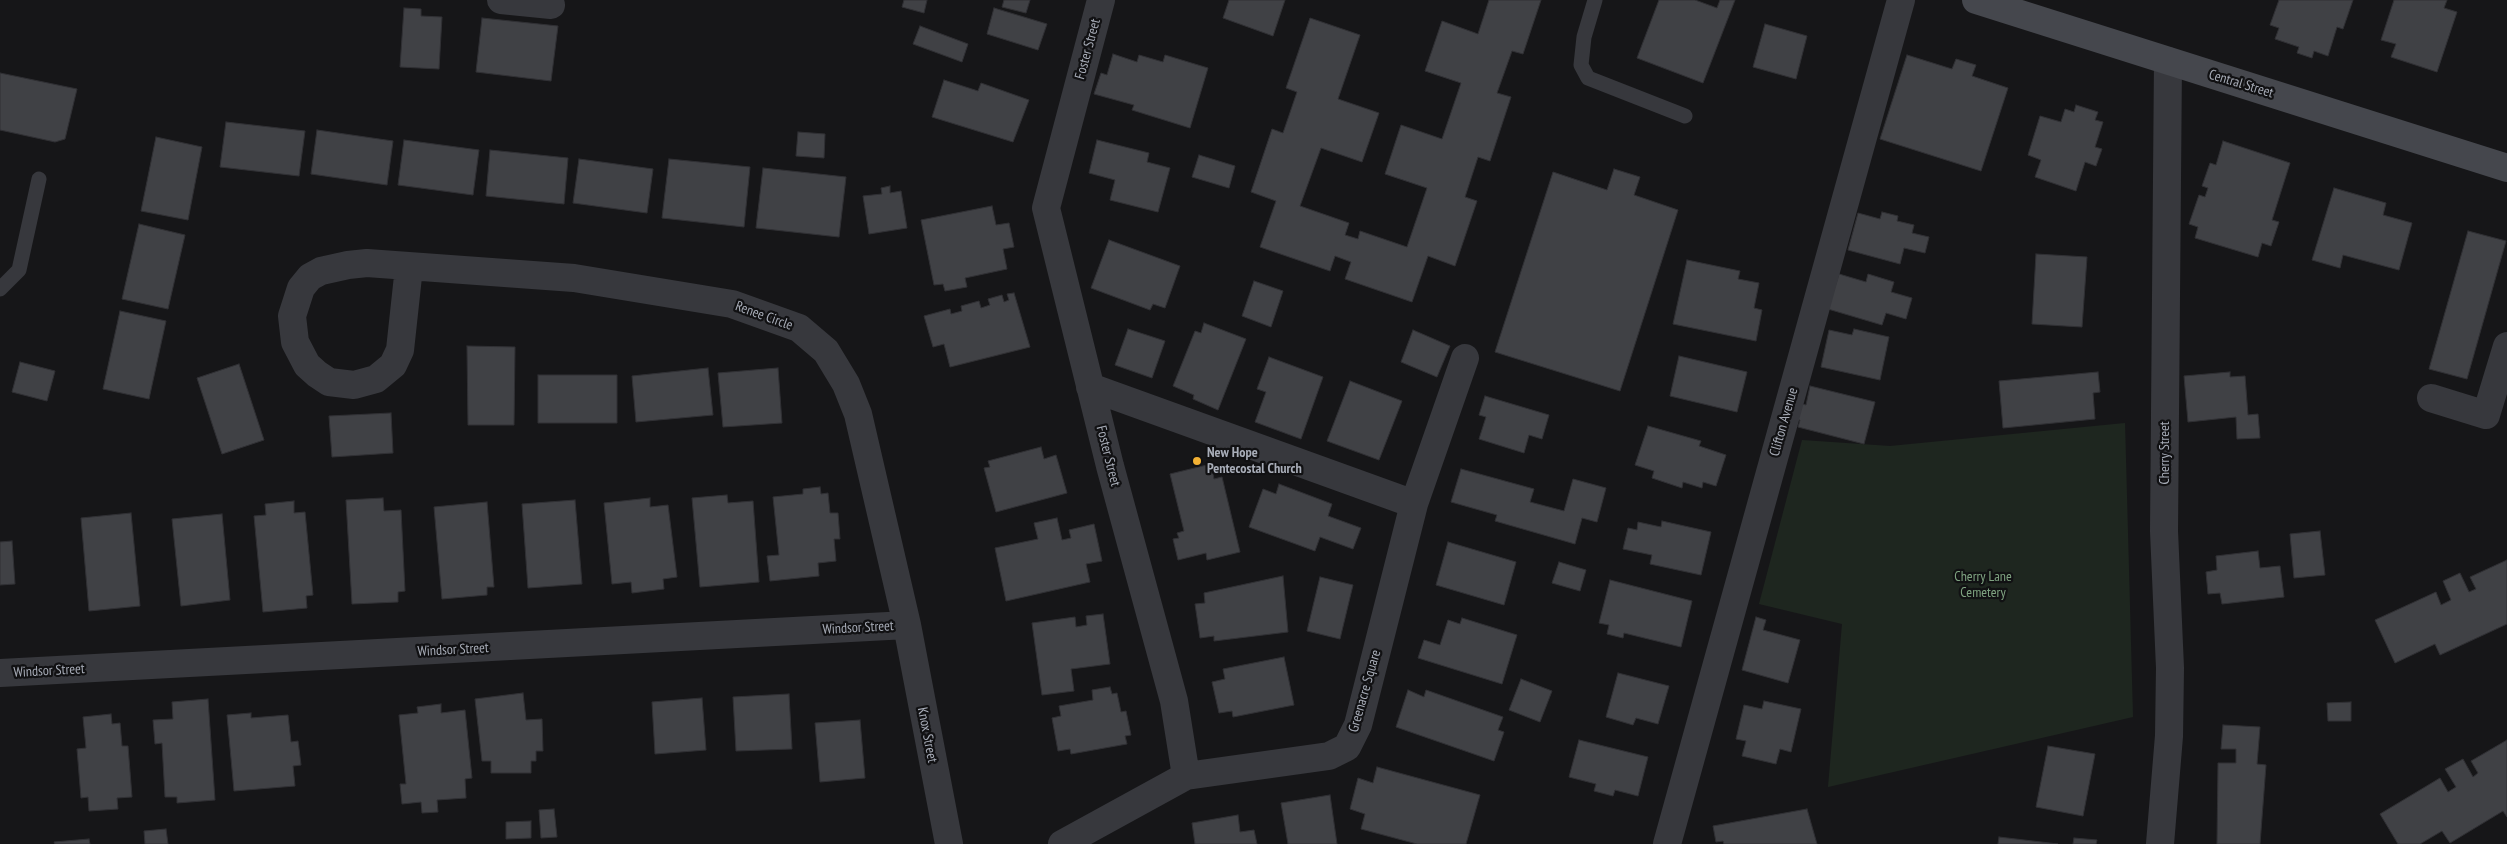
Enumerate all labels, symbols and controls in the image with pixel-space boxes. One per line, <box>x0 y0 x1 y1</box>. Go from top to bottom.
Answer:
street label: Foster Street <box>1072 17 1104 81</box>
street label: Central Street <box>2207 66 2275 102</box>
street label: Renee Circle <box>733 298 795 334</box>
street label: Clifton Avenue <box>1766 386 1802 458</box>
street label: Cherry Street <box>2157 421 2173 485</box>
street label: Foster Street <box>1092 424 1124 488</box>
place label: New Hope Pentecostal Church <box>1207 445 1302 478</box>
marker: New Hope Pentecostal Church <box>1191 455 1203 467</box>
park label: Cherry Lane Cemetery <box>1954 569 2012 602</box>
street label: Windsor Street <box>822 618 894 638</box>
street label: Windsor Street <box>417 640 489 660</box>
street label: Greenacre Square <box>1345 648 1385 734</box>
street label: Windsor Street <box>13 661 85 681</box>
street label: Knox Street <box>913 706 941 764</box>

